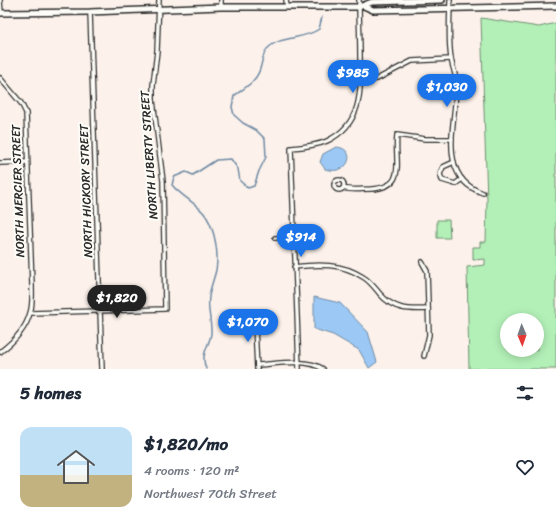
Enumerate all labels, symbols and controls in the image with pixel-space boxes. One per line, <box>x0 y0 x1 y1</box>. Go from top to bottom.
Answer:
pin: $985 <box>329 60 377 94</box>
text: $985 <box>337 61 369 84</box>
pin: $1,030 <box>414 74 480 108</box>
text: $1,030 <box>426 75 468 98</box>
street label: NORTH LIBERTY STREET <box>133 89 164 220</box>
street label: NORTH MERCIER STREET <box>5 123 31 258</box>
street label: NORTH HICKORY STREET <box>73 123 99 258</box>
pin: $914 <box>277 224 325 258</box>
text: $914 <box>286 225 316 248</box>
pin: $1,820 <box>84 285 150 319</box>
text: $1,820 <box>96 286 138 309</box>
pin: $1,070 <box>215 309 281 343</box>
text: $1,070 <box>227 310 269 333</box>
north arrow <box>500 313 544 357</box>
map controls <box>500 313 544 357</box>
text: 5 homes <box>20 378 81 408</box>
icon: filters <box>514 382 536 404</box>
text: $1,820/mo <box>144 429 228 459</box>
icon: home <box>52 443 100 491</box>
icon: heart <box>514 456 536 478</box>
text: 4 rooms · 120 m² <box>144 459 239 482</box>
text: Northwest 70th Street <box>144 482 277 505</box>

